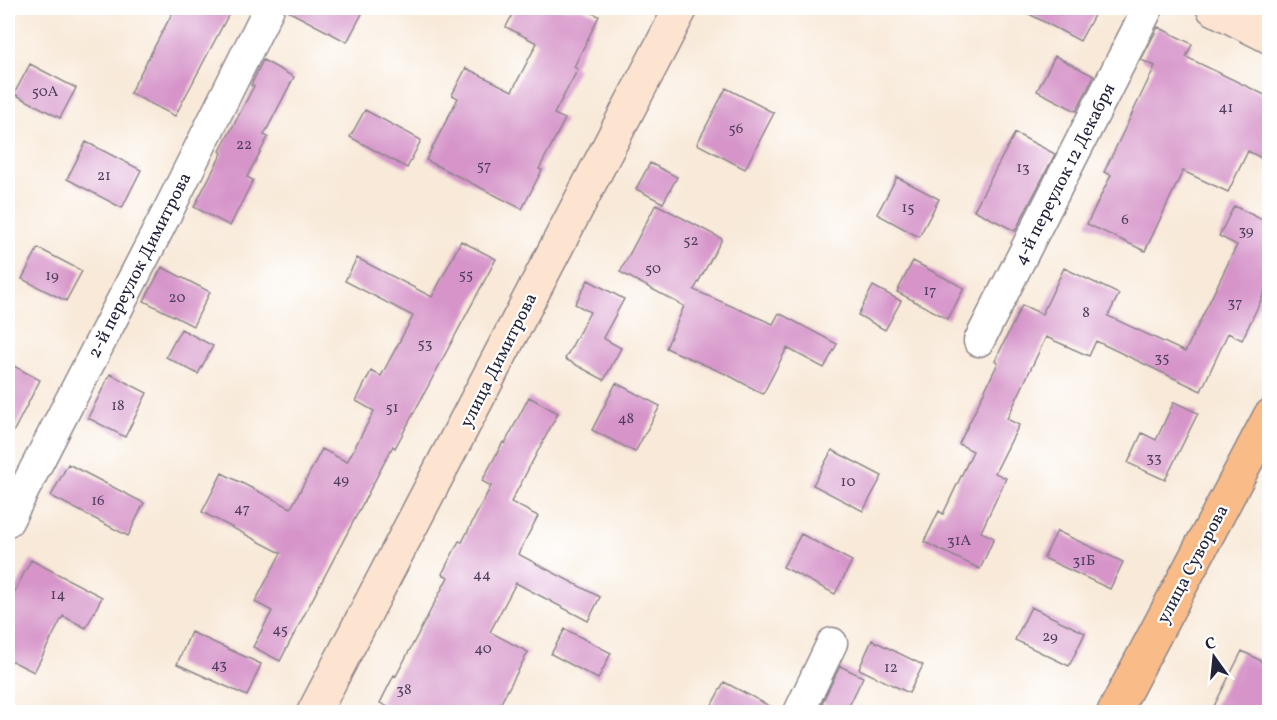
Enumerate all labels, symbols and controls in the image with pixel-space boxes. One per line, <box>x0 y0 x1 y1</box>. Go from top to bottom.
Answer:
street label: 4-й переулок 12 Декабря <box>1009 79 1122 270</box>
house number: 50А <box>32 82 59 103</box>
house number: 41 <box>1219 98 1233 119</box>
house number: 56 <box>729 119 743 140</box>
house number: 22 <box>236 135 252 156</box>
house number: 57 <box>477 156 491 177</box>
house number: 13 <box>1016 158 1030 179</box>
house number: 21 <box>97 166 111 187</box>
street label: 2-й переулок Димитрова <box>83 168 198 363</box>
house number: 15 <box>901 198 915 219</box>
house number: 6 <box>1121 210 1129 231</box>
house number: 39 <box>1238 221 1254 242</box>
house number: 52 <box>683 231 699 252</box>
house number: 50 <box>645 259 661 280</box>
house number: 55 <box>459 265 473 286</box>
house number: 19 <box>45 266 59 287</box>
house number: 17 <box>923 281 937 302</box>
house number: 20 <box>169 288 185 309</box>
street label: улица Димитрова <box>455 289 544 432</box>
house number: 37 <box>1228 293 1242 314</box>
house number: 8 <box>1082 303 1090 324</box>
house number: 53 <box>418 334 432 355</box>
house number: 35 <box>1155 348 1169 369</box>
house number: 18 <box>111 396 125 417</box>
house number: 51 <box>385 398 399 419</box>
house number: 48 <box>618 409 634 430</box>
house number: 33 <box>1146 448 1162 469</box>
house number: 49 <box>333 470 349 491</box>
house number: 10 <box>841 472 855 493</box>
house number: 16 <box>91 491 105 512</box>
house number: 47 <box>234 499 250 520</box>
street label: улица Суворова <box>1151 501 1235 628</box>
house number: 31А <box>947 531 971 552</box>
house number: 31Б <box>1073 551 1095 572</box>
house number: 44 <box>473 565 491 586</box>
house number: 14 <box>51 585 65 606</box>
house number: 45 <box>272 620 288 641</box>
house number: 29 <box>1042 627 1058 648</box>
north arrow <box>1184 627 1244 687</box>
text: С <box>1203 632 1218 656</box>
house number: 40 <box>474 639 492 660</box>
house number: 43 <box>211 655 227 676</box>
house number: 12 <box>884 658 898 679</box>
house number: 38 <box>396 680 412 701</box>

